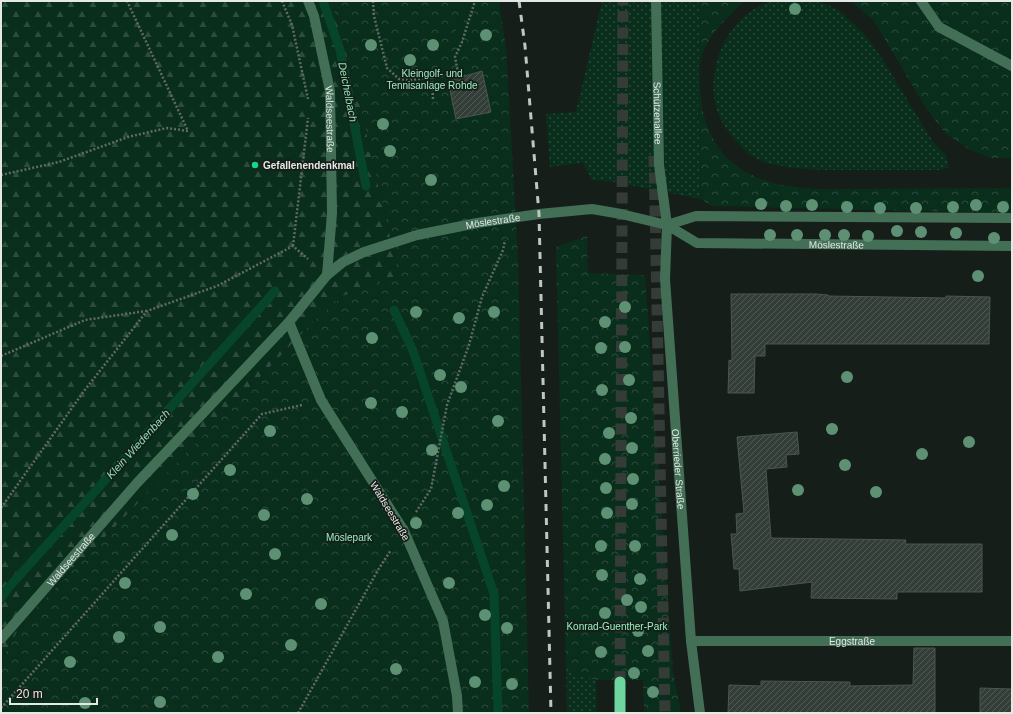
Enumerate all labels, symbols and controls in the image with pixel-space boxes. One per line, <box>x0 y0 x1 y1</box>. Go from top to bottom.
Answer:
water label: Deichelbach <box>336 61 360 123</box>
park label: Kleingolf- und Tennisanlage Rohde <box>386 68 478 91</box>
street label: Schützenallee <box>652 81 664 145</box>
street label: Waldseestraße <box>324 85 337 153</box>
marker: Gefallenendenkmal <box>250 160 260 170</box>
place label: Gefallenendenkmal <box>263 160 355 171</box>
street label: Möslestraße <box>465 211 521 231</box>
street label: Möslestraße <box>809 239 864 250</box>
water label: Klein Wiedenbach <box>104 407 172 481</box>
street label: Oberrieder Straße <box>670 428 687 510</box>
street label: Waldseestraße <box>368 480 412 543</box>
street label: Waldseestraße <box>45 530 97 588</box>
park label: Möslepark <box>326 532 373 543</box>
park label: Konrad-Guenther-Park <box>566 621 669 632</box>
street label: Eggstraße <box>829 636 876 647</box>
scale bar <box>10 680 97 706</box>
text: 20 m <box>16 687 43 701</box>

